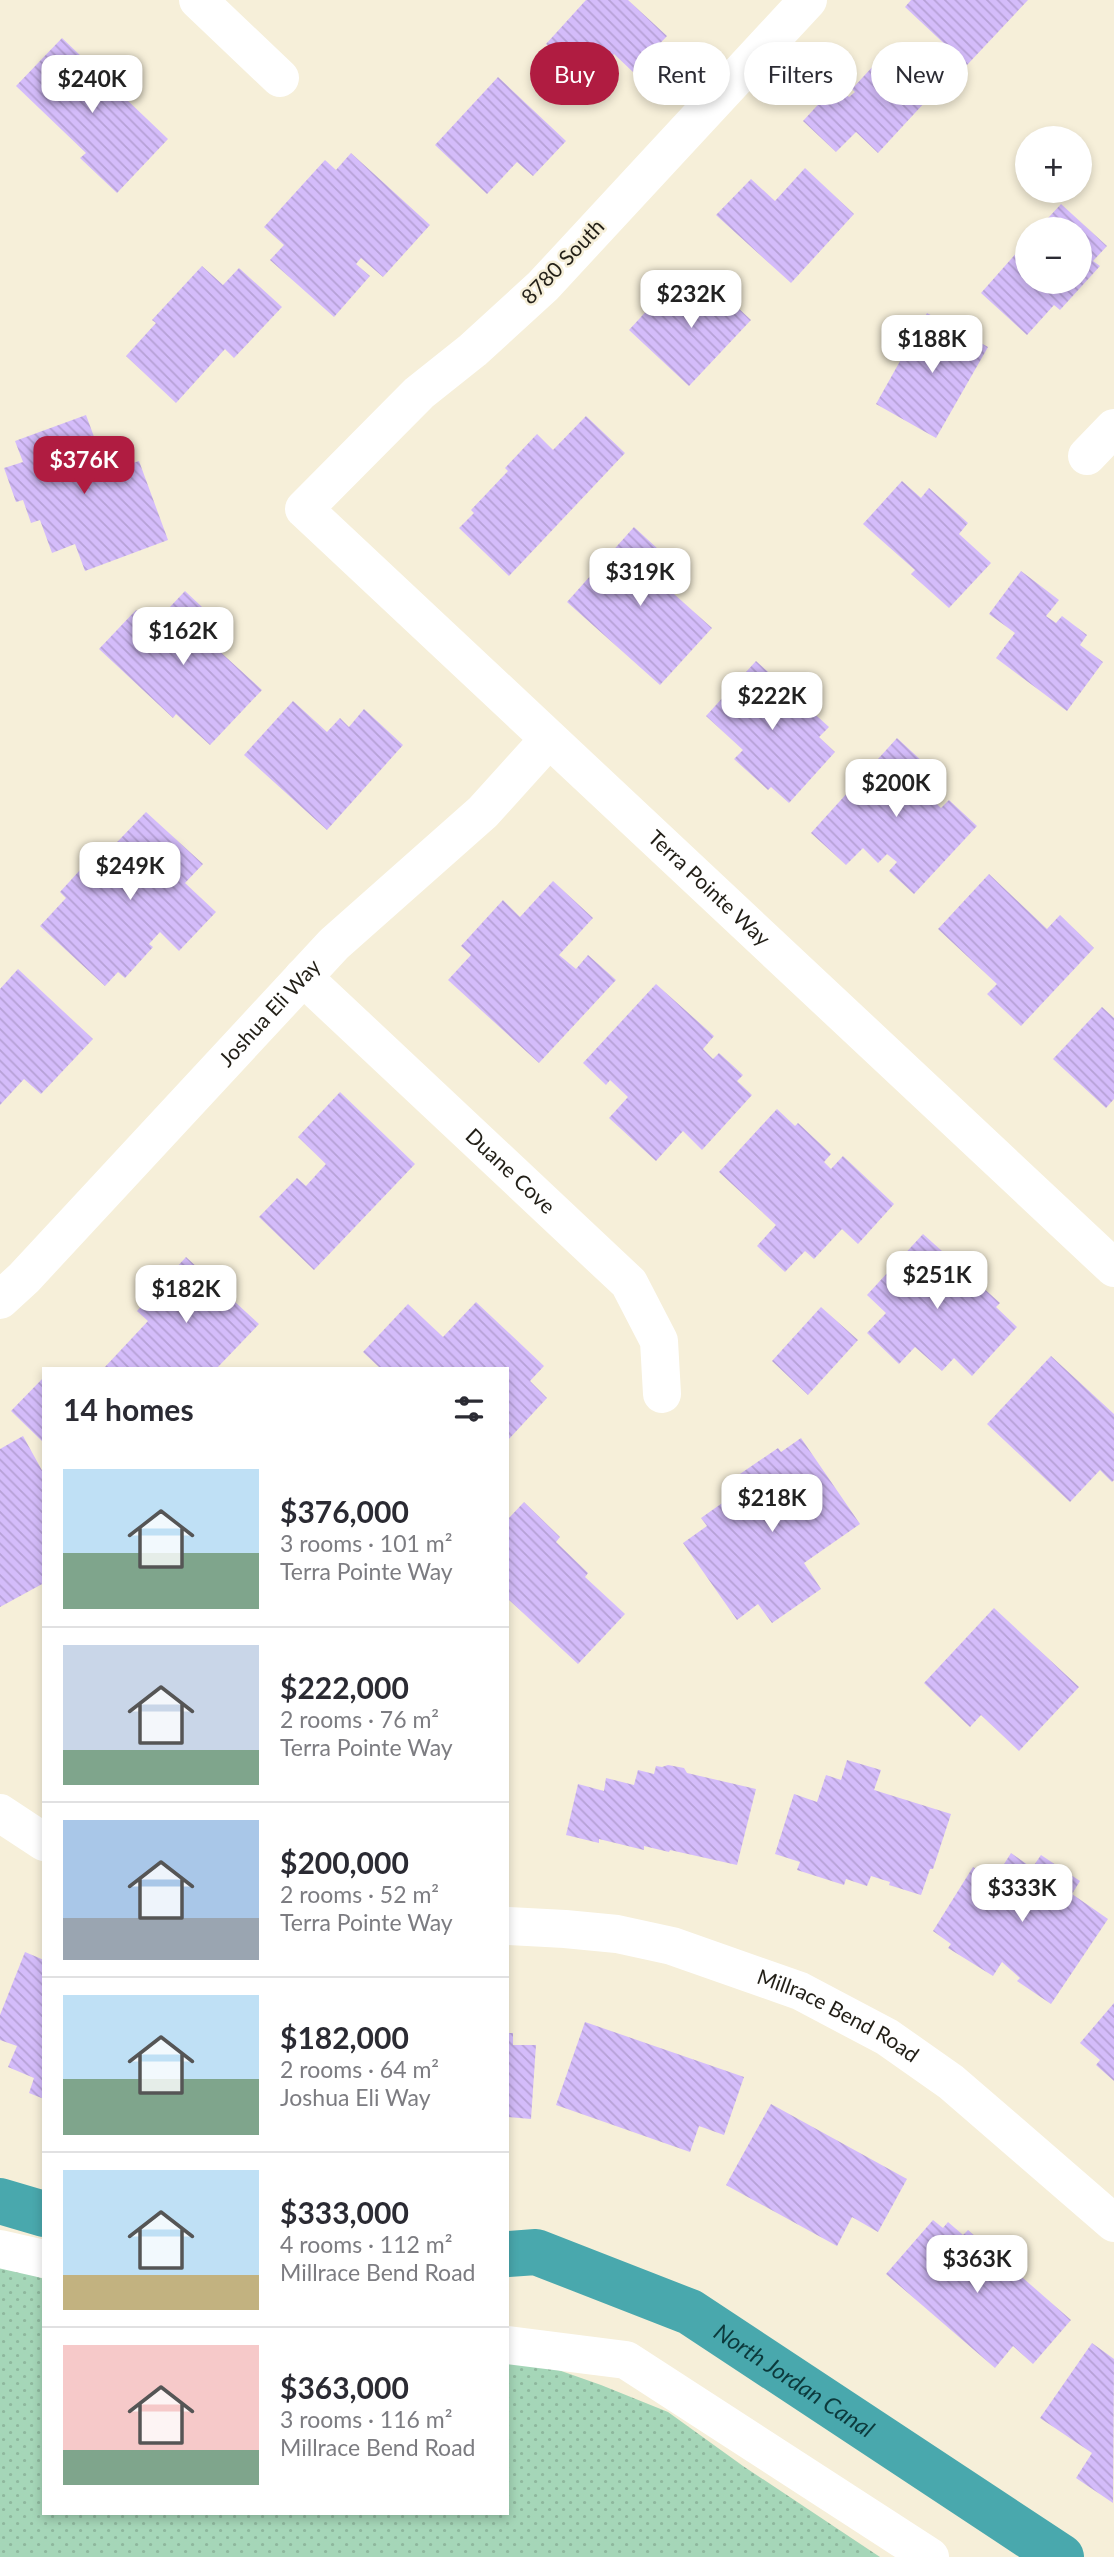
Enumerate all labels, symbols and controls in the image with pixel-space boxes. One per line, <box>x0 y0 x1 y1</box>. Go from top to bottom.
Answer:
chip: Buy <box>530 42 619 105</box>
chip: Rent <box>633 42 730 105</box>
chip: Filters <box>744 42 857 105</box>
chip: New <box>871 42 968 105</box>
pin: $240K <box>43 55 141 115</box>
text: $240K <box>57 64 127 92</box>
map controls <box>1015 126 1092 294</box>
button: + <box>1015 126 1092 203</box>
street label: 8780 South <box>515 213 609 309</box>
button: − <box>1015 217 1092 294</box>
pin: $232K <box>642 270 740 330</box>
text: $232K <box>656 279 726 307</box>
pin: $188K <box>883 316 981 375</box>
text: $188K <box>897 324 967 352</box>
pin: $376K <box>35 436 133 496</box>
text: $376K <box>49 445 119 473</box>
pin: $319K <box>591 548 689 608</box>
text: $319K <box>605 557 675 585</box>
pin: $162K <box>134 608 232 667</box>
text: $162K <box>148 616 218 644</box>
pin: $222K <box>723 672 821 732</box>
text: $222K <box>737 681 807 709</box>
pin: $200K <box>847 760 945 819</box>
text: $200K <box>861 768 931 796</box>
street label: Terra Pointe Way <box>644 824 776 950</box>
pin: $249K <box>81 842 179 902</box>
text: $249K <box>95 851 165 879</box>
street label: Joshua Eli Way <box>213 953 325 1071</box>
street label: Duane Cove <box>461 1122 561 1218</box>
pin: $251K <box>888 1252 986 1311</box>
text: $251K <box>902 1260 972 1288</box>
pin: $182K <box>137 1266 235 1325</box>
text: $182K <box>151 1274 221 1302</box>
icon: filters <box>450 1390 488 1428</box>
text: 14 homes <box>63 1391 194 1427</box>
pin: $218K <box>723 1474 821 1534</box>
text: $218K <box>737 1483 807 1511</box>
text: $376,000 <box>280 1493 409 1529</box>
icon: home <box>119 1497 203 1581</box>
text: 3 rooms · 101 m² <box>280 1529 452 1557</box>
text: Terra Pointe Way <box>280 1557 453 1585</box>
text: $222,000 <box>280 1669 409 1705</box>
icon: home <box>119 1673 203 1757</box>
text: 2 rooms · 76 m² <box>280 1705 439 1733</box>
text: Terra Pointe Way <box>280 1733 453 1761</box>
text: $200,000 <box>280 1844 409 1880</box>
icon: home <box>119 1848 203 1932</box>
pin: $333K <box>973 1864 1071 1924</box>
text: $333K <box>987 1873 1057 1901</box>
text: 2 rooms · 52 m² <box>280 1880 439 1908</box>
text: Terra Pointe Way <box>280 1908 453 1936</box>
street label: Millrace Bend Road <box>754 1963 924 2066</box>
text: $182,000 <box>280 2019 409 2055</box>
icon: home <box>119 2023 203 2107</box>
text: 2 rooms · 64 m² <box>280 2055 439 2083</box>
text: Joshua Eli Way <box>280 2083 431 2111</box>
text: $333,000 <box>280 2194 409 2230</box>
icon: home <box>119 2198 203 2282</box>
text: 4 rooms · 112 m² <box>280 2230 452 2258</box>
pin: $363K <box>928 2236 1026 2295</box>
text: $363K <box>942 2244 1012 2272</box>
text: Millrace Bend Road <box>280 2258 475 2286</box>
water label: North Jordan Canal <box>709 2317 880 2443</box>
text: $363,000 <box>280 2369 409 2405</box>
icon: home <box>119 2373 203 2457</box>
text: 3 rooms · 116 m² <box>280 2405 452 2433</box>
text: Millrace Bend Road <box>280 2433 475 2461</box>

